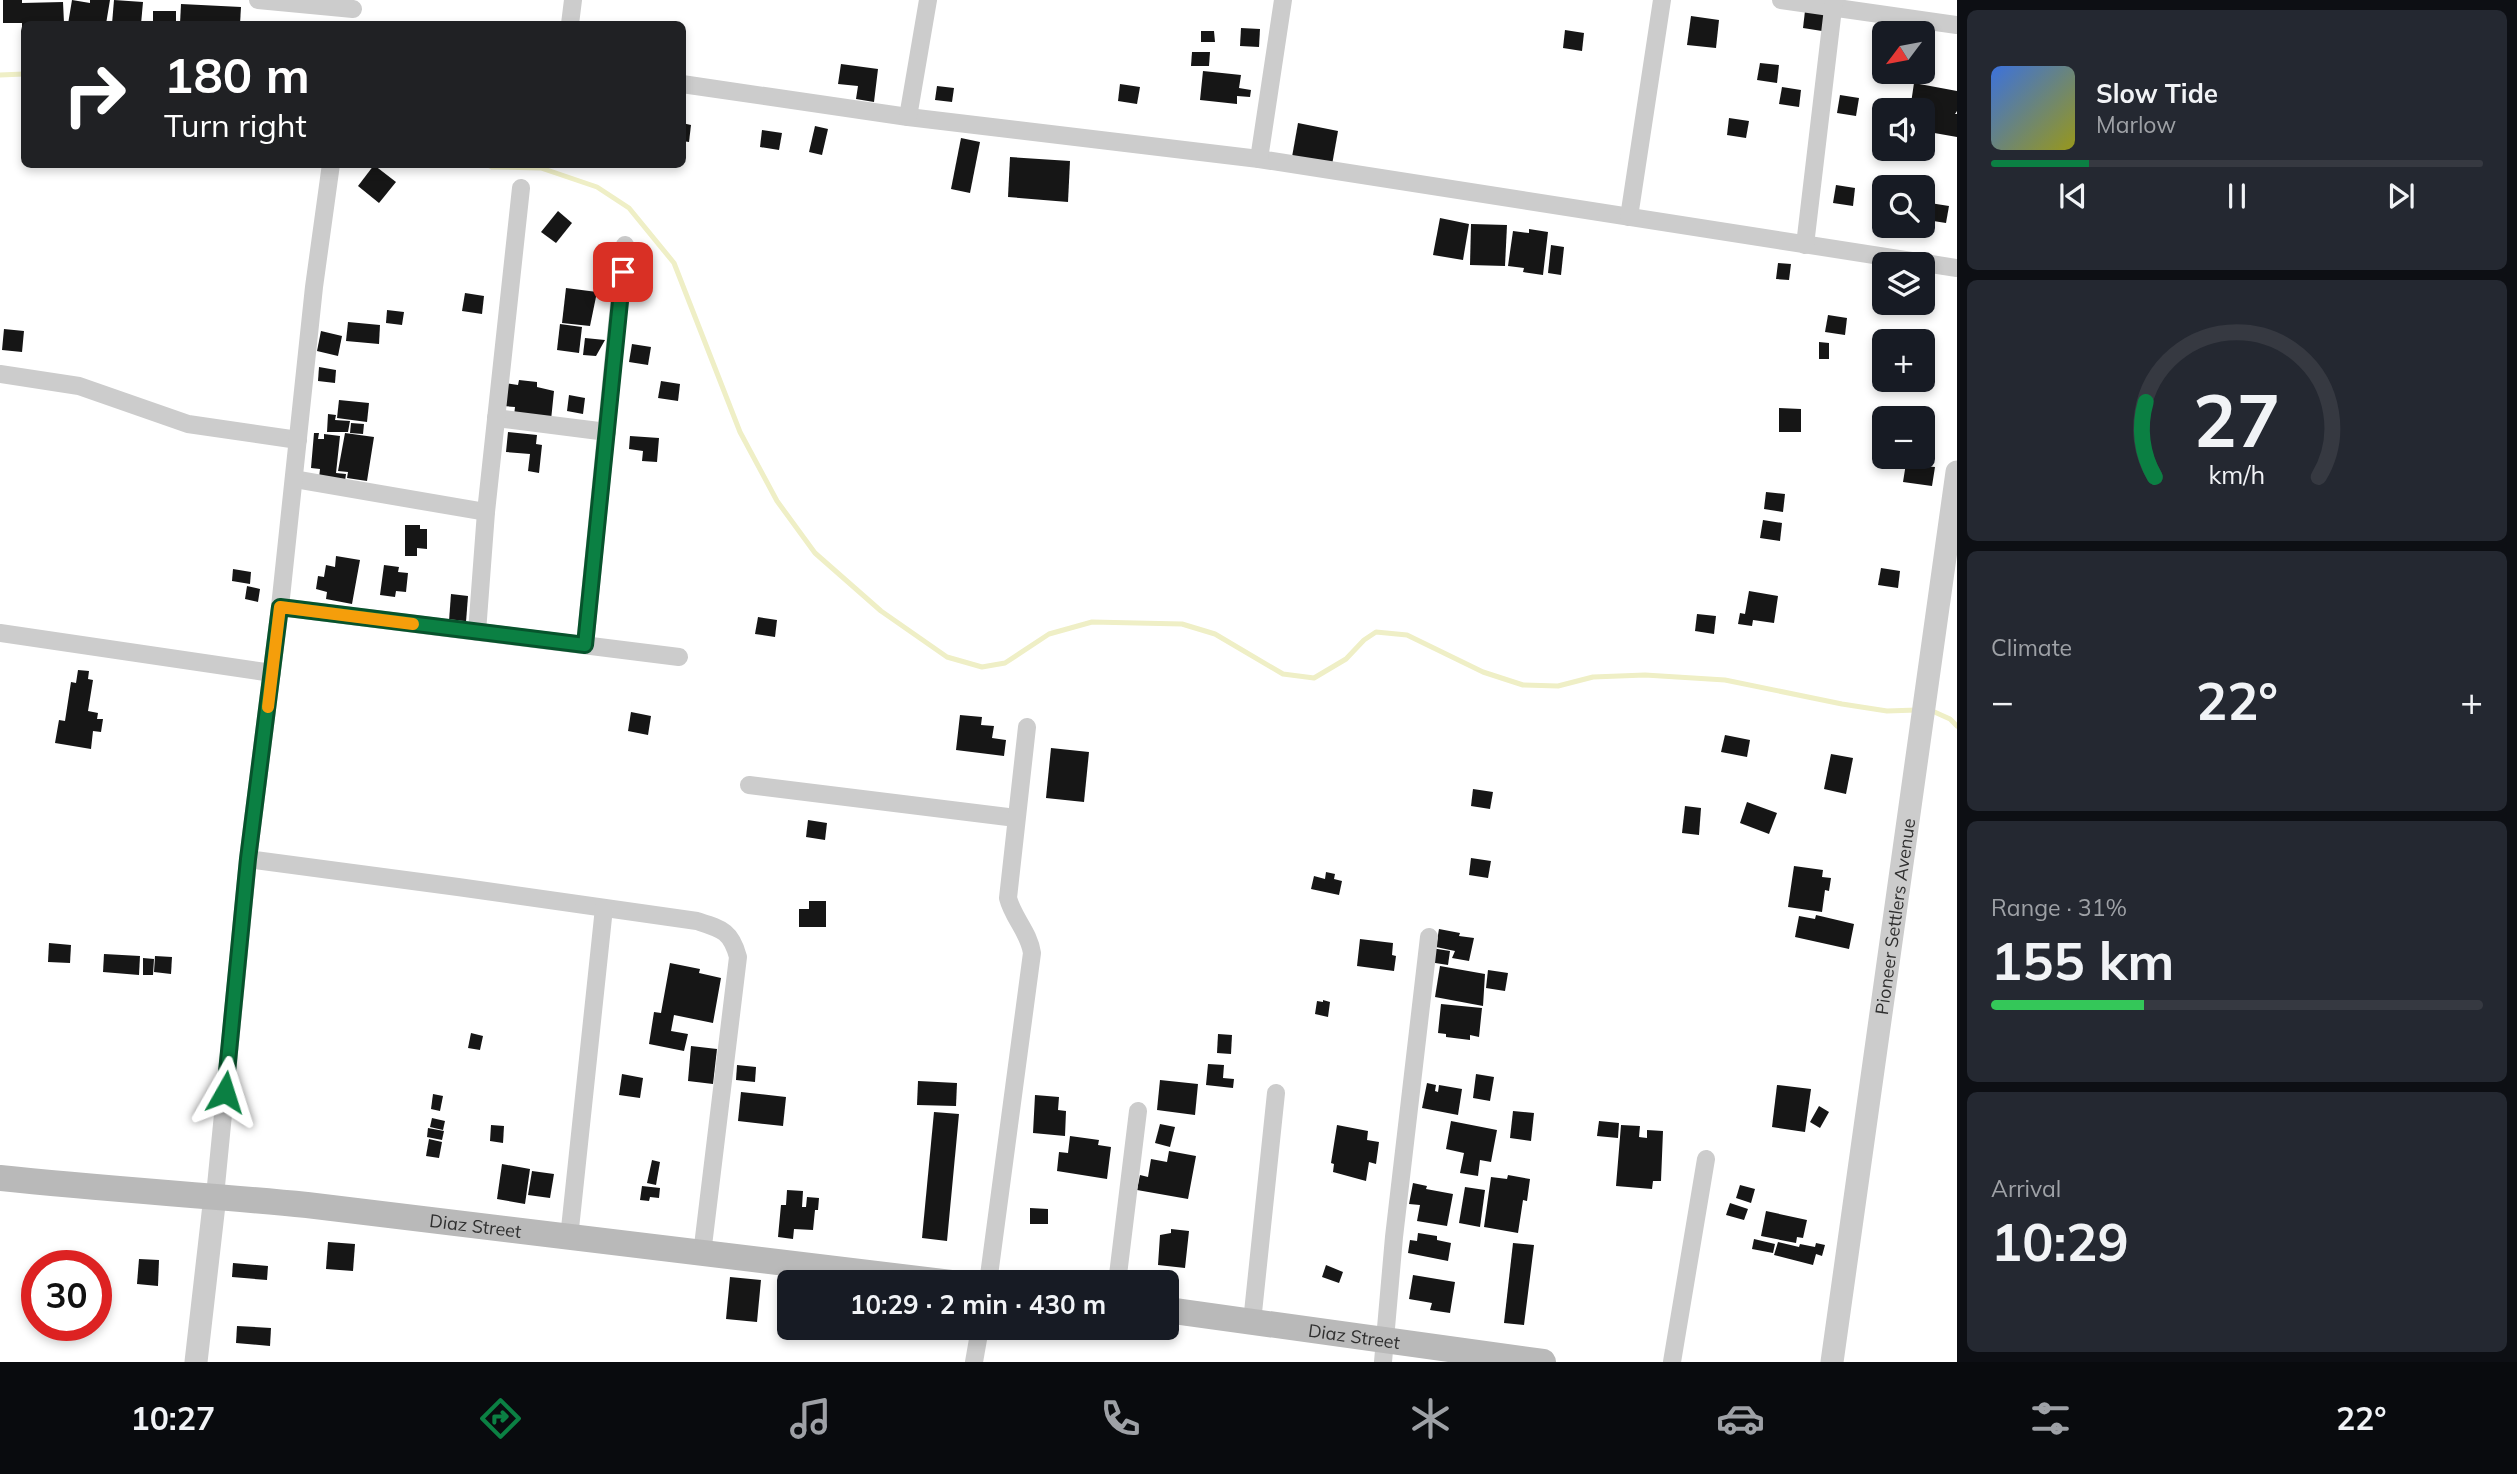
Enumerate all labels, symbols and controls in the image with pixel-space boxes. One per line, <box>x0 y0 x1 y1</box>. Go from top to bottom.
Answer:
north arrow <box>1872 21 1936 84</box>
map controls <box>1872 21 1935 469</box>
text: 180 m <box>164 44 310 105</box>
icon: right <box>49 49 140 140</box>
text: Slow Tide <box>2096 77 2218 110</box>
button: sound <box>1872 98 1935 161</box>
text: Turn right <box>164 105 307 145</box>
text: Marlow <box>2096 110 2176 139</box>
button: search <box>1872 175 1935 238</box>
icon: previous <box>2054 177 2092 215</box>
icon: pause <box>2218 177 2256 215</box>
icon: next <box>2382 177 2420 215</box>
pin <box>593 242 653 302</box>
button: layers <box>1872 252 1935 315</box>
icon: arrive <box>604 253 642 291</box>
button: + <box>1872 329 1935 392</box>
text: 27 <box>2193 374 2281 465</box>
button: − <box>1872 406 1935 469</box>
text: km/h <box>2209 458 2265 489</box>
text: Climate <box>1991 633 2072 662</box>
text: 22° <box>2196 668 2278 733</box>
text: − <box>1991 677 2014 725</box>
text: + <box>2460 677 2483 725</box>
street label: Pioneer Settlers Avenue <box>1869 817 1920 1016</box>
text: Range · 31% <box>1991 893 2127 922</box>
text: 155 km <box>1991 928 2174 993</box>
position arrow <box>188 1055 262 1129</box>
text: Arrival <box>1991 1174 2061 1203</box>
street label: Diaz Street <box>428 1208 523 1242</box>
text: 10:29 <box>1991 1209 2129 1274</box>
speed limit sign: 30 <box>21 1250 112 1341</box>
text: 10:29 · 2 min · 430 m <box>850 1288 1106 1321</box>
street label: Diaz Street <box>1307 1318 1402 1354</box>
icon: directions <box>476 1394 525 1443</box>
icon: music <box>786 1394 835 1443</box>
icon: phone <box>1096 1394 1145 1443</box>
icon: climate <box>1406 1394 1455 1443</box>
icon: car <box>1716 1394 1765 1443</box>
icon: filters <box>2026 1394 2075 1443</box>
text: 10:27 <box>130 1398 215 1438</box>
text: 22° <box>2336 1398 2386 1438</box>

